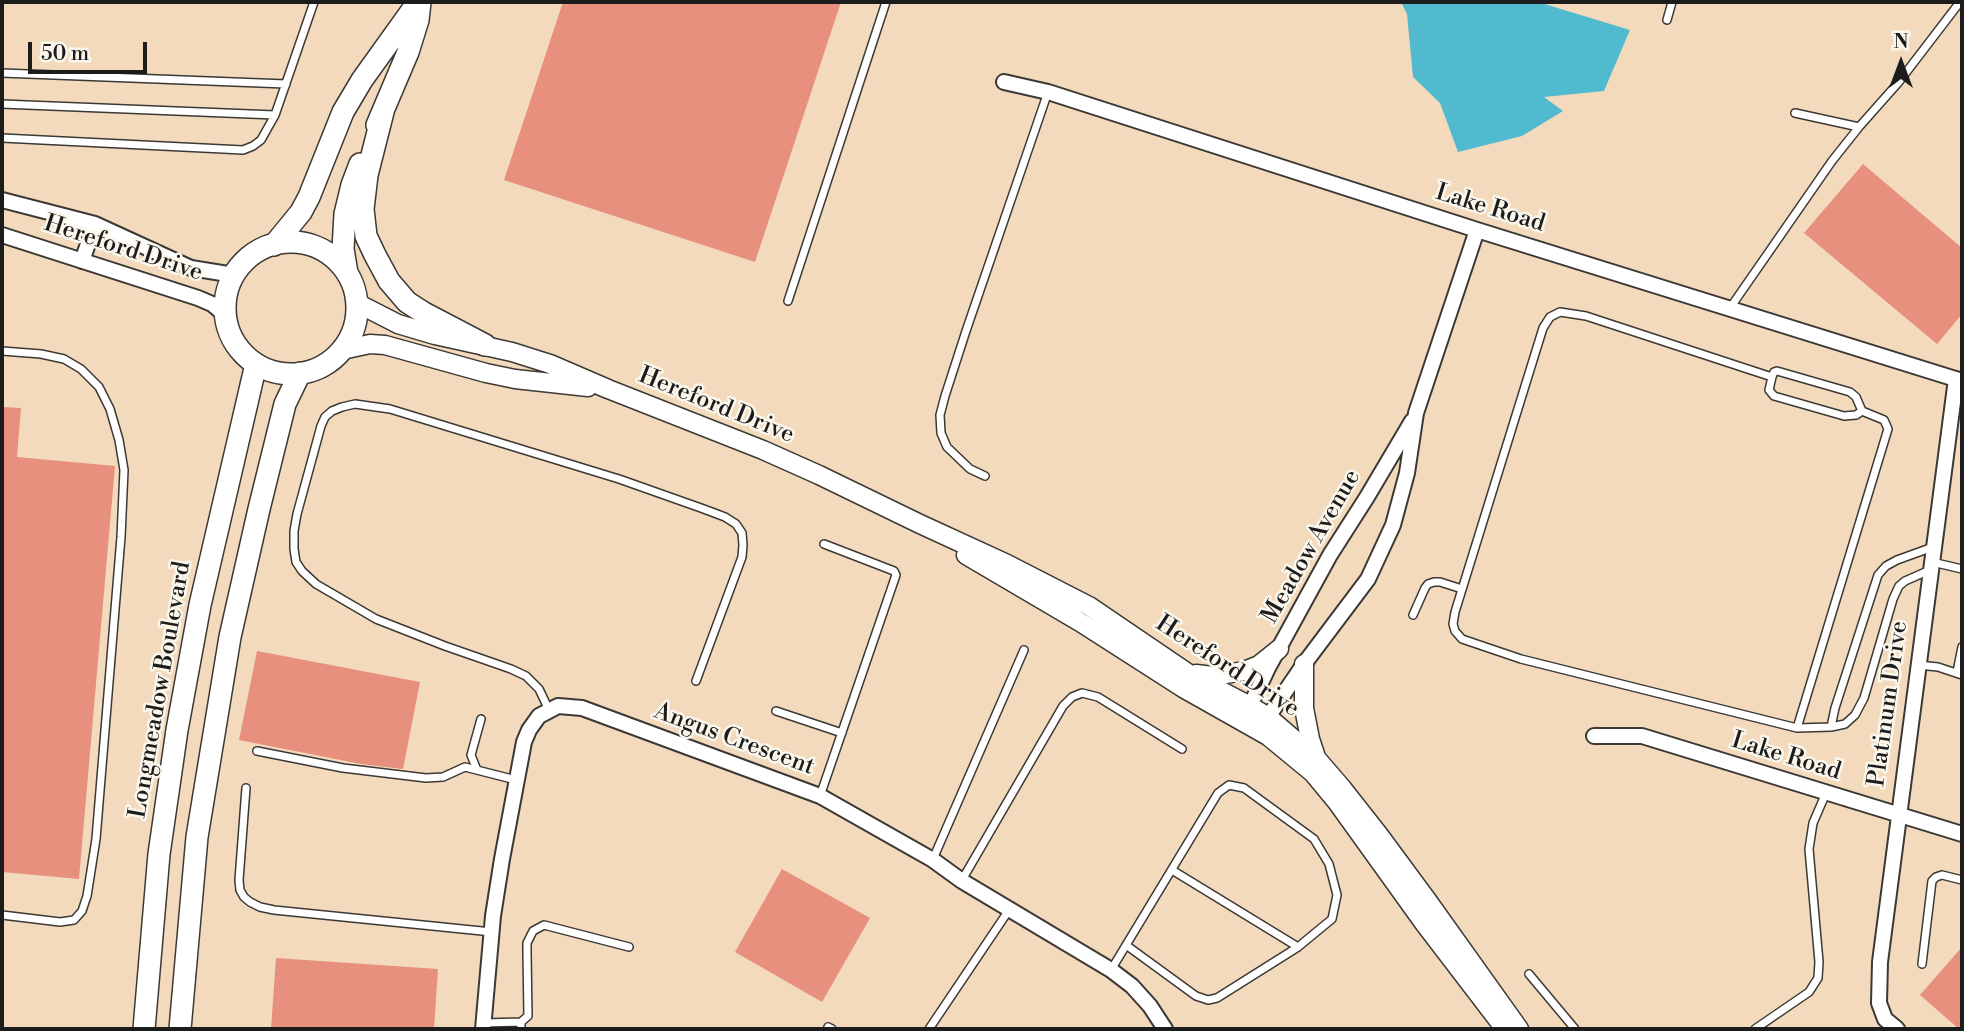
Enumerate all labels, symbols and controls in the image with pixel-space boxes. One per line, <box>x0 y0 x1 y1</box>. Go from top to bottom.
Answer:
scale bar <box>32 28 150 72</box>
north arrow <box>1866 28 1936 98</box>
text: N <box>1893 30 1909 54</box>
text: 50 m <box>41 41 89 67</box>
street label: Lake Road <box>1432 179 1548 239</box>
street label: Hereford Drive <box>40 210 206 288</box>
street label: Hereford Drive <box>634 362 798 450</box>
street label: Meadow Avenue <box>1256 465 1368 629</box>
street label: Longmeadow Boulevard <box>124 559 198 821</box>
street label: Hereford Drive <box>1150 610 1304 724</box>
street label: Platinum Drive <box>1863 619 1915 789</box>
street label: Angus Crescent <box>650 698 818 782</box>
street label: Lake Road <box>1728 727 1844 787</box>

